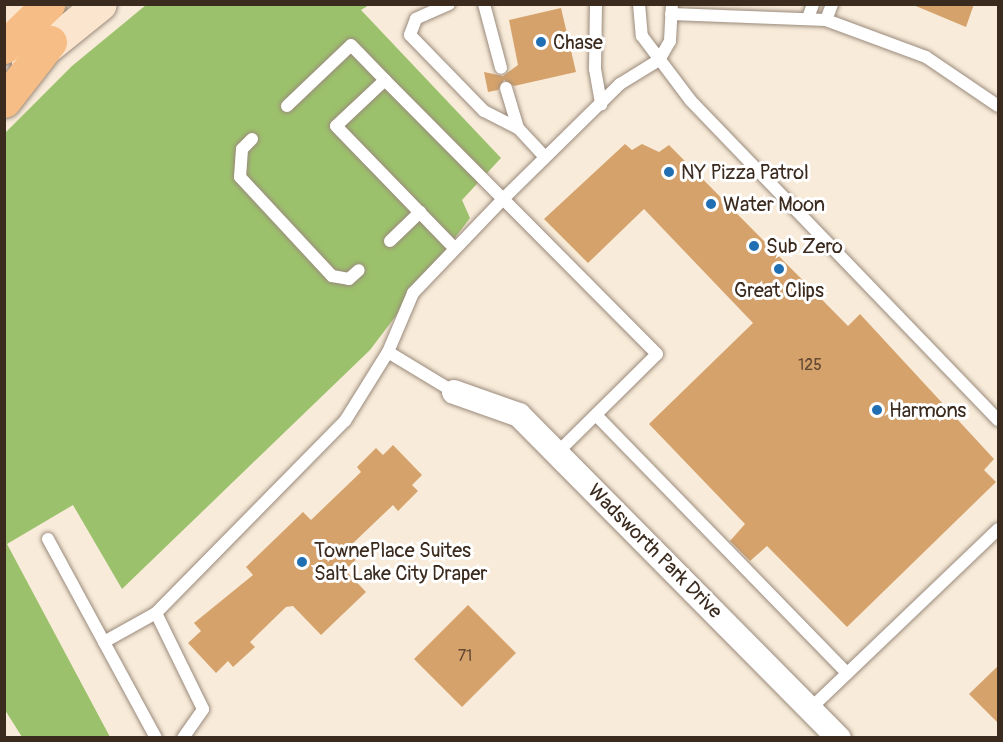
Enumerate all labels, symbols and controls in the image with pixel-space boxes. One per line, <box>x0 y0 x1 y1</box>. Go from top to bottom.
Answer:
place label: Chase <box>553 30 603 54</box>
marker: Chase <box>534 35 548 49</box>
place label: NY Pizza Patrol <box>681 160 809 184</box>
marker: NY Pizza Patrol <box>662 165 676 179</box>
place label: Water Moon <box>723 192 825 216</box>
marker: Water Moon <box>704 197 718 211</box>
place label: Sub Zero <box>766 234 843 258</box>
marker: Sub Zero <box>747 239 761 253</box>
marker: Great Clips <box>772 262 786 276</box>
place label: Great Clips <box>734 278 824 302</box>
house number: 125 <box>798 355 822 375</box>
place label: Harmons <box>889 398 966 422</box>
marker: Harmons <box>870 403 884 417</box>
street label: Wadsworth Park Drive <box>583 479 727 623</box>
place label: TownePlace Suites Salt Lake City Draper <box>314 538 487 585</box>
marker: TownePlace Suites Salt Lake City Draper <box>295 555 309 569</box>
house number: 71 <box>458 646 472 666</box>

